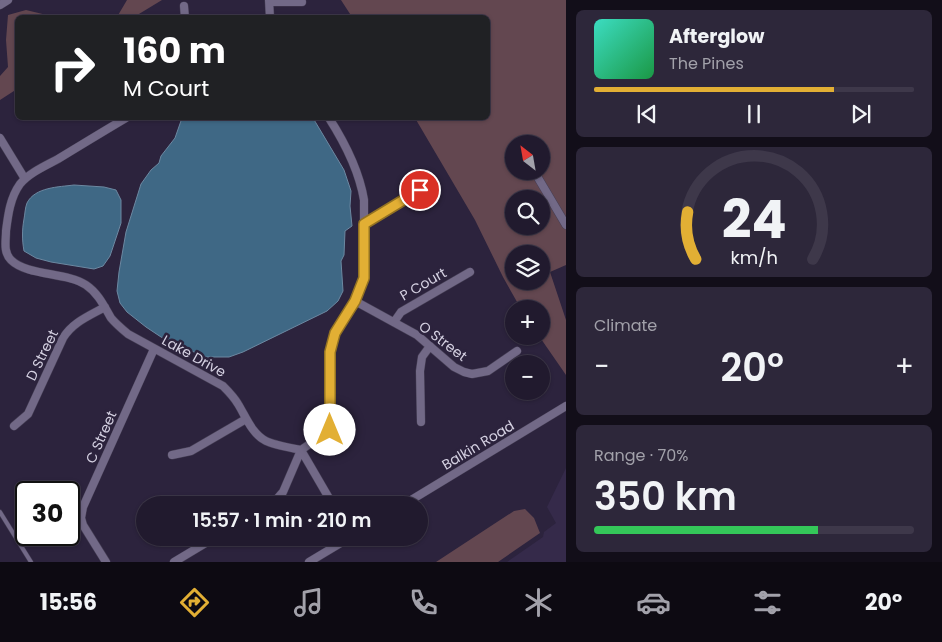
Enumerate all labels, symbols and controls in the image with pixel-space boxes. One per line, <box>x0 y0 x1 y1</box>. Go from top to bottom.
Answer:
text: Afterglow <box>669 23 764 50</box>
text: 160 m <box>123 26 226 75</box>
icon: right <box>40 35 105 100</box>
text: The Pines <box>669 52 744 75</box>
text: M Court <box>123 73 209 104</box>
icon: previous <box>633 100 661 128</box>
icon: pause <box>740 100 768 128</box>
icon: next <box>847 100 875 128</box>
north arrow <box>505 135 550 180</box>
map controls <box>505 135 550 400</box>
pin <box>399 169 441 211</box>
icon: arrive <box>406 176 434 204</box>
text: 24 <box>722 183 786 256</box>
button: search <box>505 190 550 235</box>
button: layers <box>505 245 550 290</box>
text: km/h <box>730 245 778 270</box>
street label: P Court <box>396 263 450 305</box>
button: + <box>505 300 550 345</box>
text: Climate <box>594 314 657 337</box>
street label: O Street <box>415 316 471 366</box>
street label: D Street <box>21 326 63 384</box>
street label: Lake Drive <box>158 330 230 382</box>
text: 20° <box>721 341 784 394</box>
text: − <box>594 347 609 386</box>
text: + <box>895 347 914 386</box>
button: − <box>505 355 550 400</box>
position arrow <box>303 403 355 455</box>
street label: C Street <box>81 408 121 466</box>
street label: Balkin Road <box>438 416 518 474</box>
text: Range · 70% <box>594 444 688 467</box>
text: 350 km <box>594 470 737 523</box>
speed limit sign: 30 <box>15 481 80 546</box>
text: 15:57 · 1 min · 210 m <box>193 507 371 534</box>
icon: directions <box>177 585 212 620</box>
icon: music <box>291 585 326 620</box>
icon: phone <box>406 585 441 620</box>
icon: climate <box>521 585 556 620</box>
icon: car <box>636 585 671 620</box>
icon: filters <box>750 585 785 620</box>
text: 15:56 <box>40 587 97 618</box>
text: 20° <box>865 587 902 618</box>

